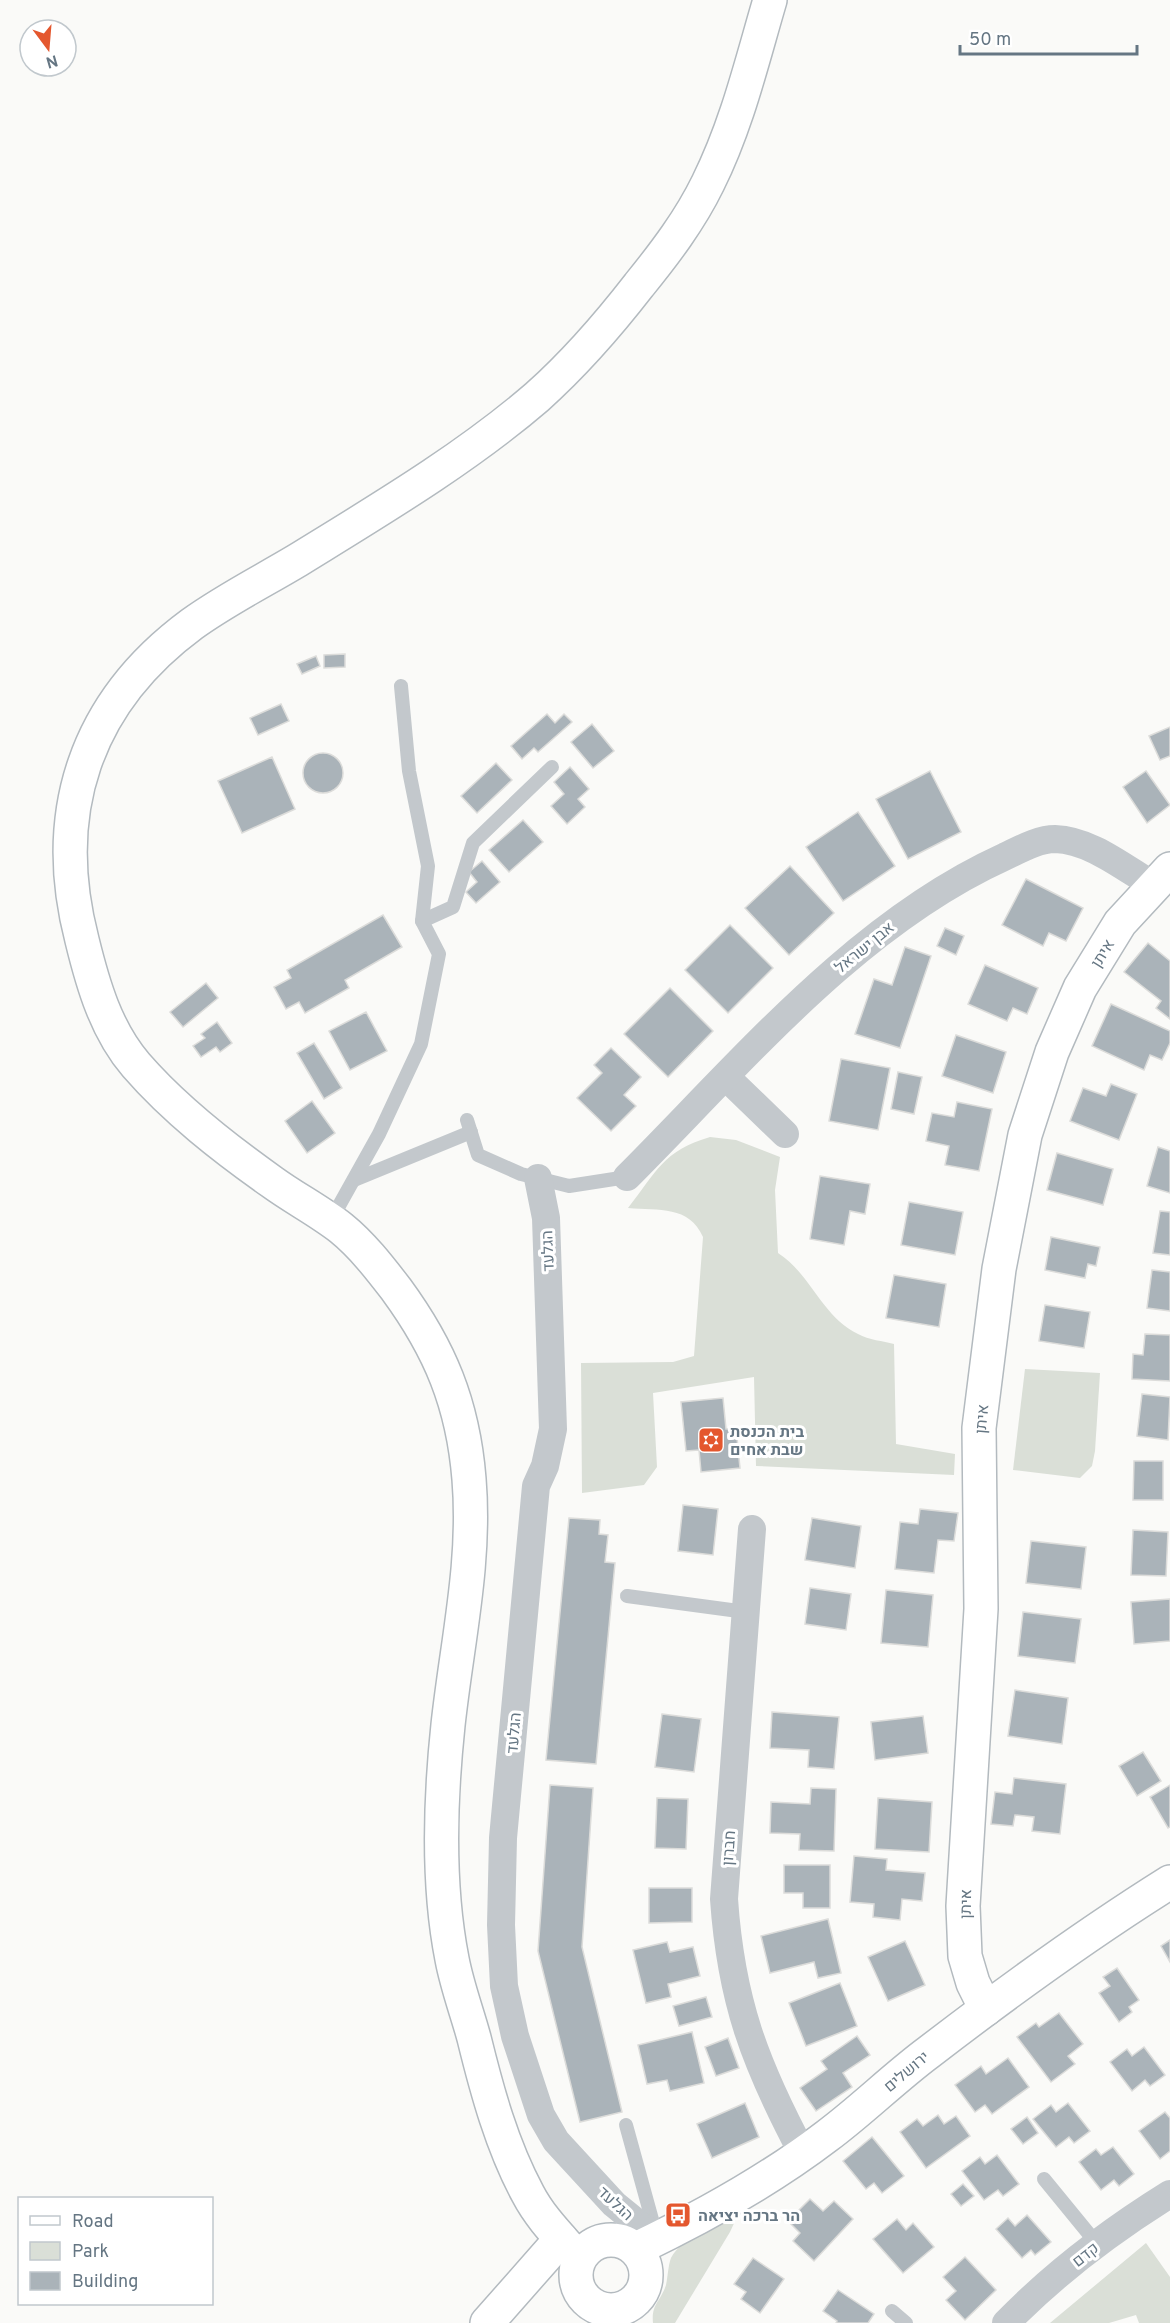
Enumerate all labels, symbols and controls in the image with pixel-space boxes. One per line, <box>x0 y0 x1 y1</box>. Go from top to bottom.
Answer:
north arrow <box>18 18 78 78</box>
scale bar <box>960 18 1137 56</box>
text: 50 m <box>969 29 1011 52</box>
text: N <box>43 49 60 72</box>
street label: אבן ישראל <box>831 918 899 979</box>
street label: איתן <box>1087 936 1120 972</box>
street label: הגלעד <box>538 1230 560 1272</box>
street label: איתן <box>972 1404 994 1435</box>
place label: בית הכנסת שבת אחים <box>730 1423 804 1461</box>
synagogue icon: בית הכנסת שבת אחים <box>696 1425 726 1455</box>
street label: הגלעד <box>503 1712 527 1755</box>
street label: חברון <box>719 1830 741 1866</box>
street label: איתן <box>957 1889 977 1919</box>
street label: ירושלים <box>880 2048 934 2097</box>
street label: הגלעד <box>593 2183 637 2226</box>
legend <box>18 2197 213 2305</box>
bus stop icon: הר ברכה יציאה <box>663 2200 693 2230</box>
place label: הר ברכה יציאה <box>698 2207 800 2227</box>
text: Road <box>72 2211 114 2234</box>
street label: קדם <box>1069 2239 1104 2272</box>
text: Park <box>72 2241 109 2264</box>
text: Building <box>72 2271 138 2294</box>

